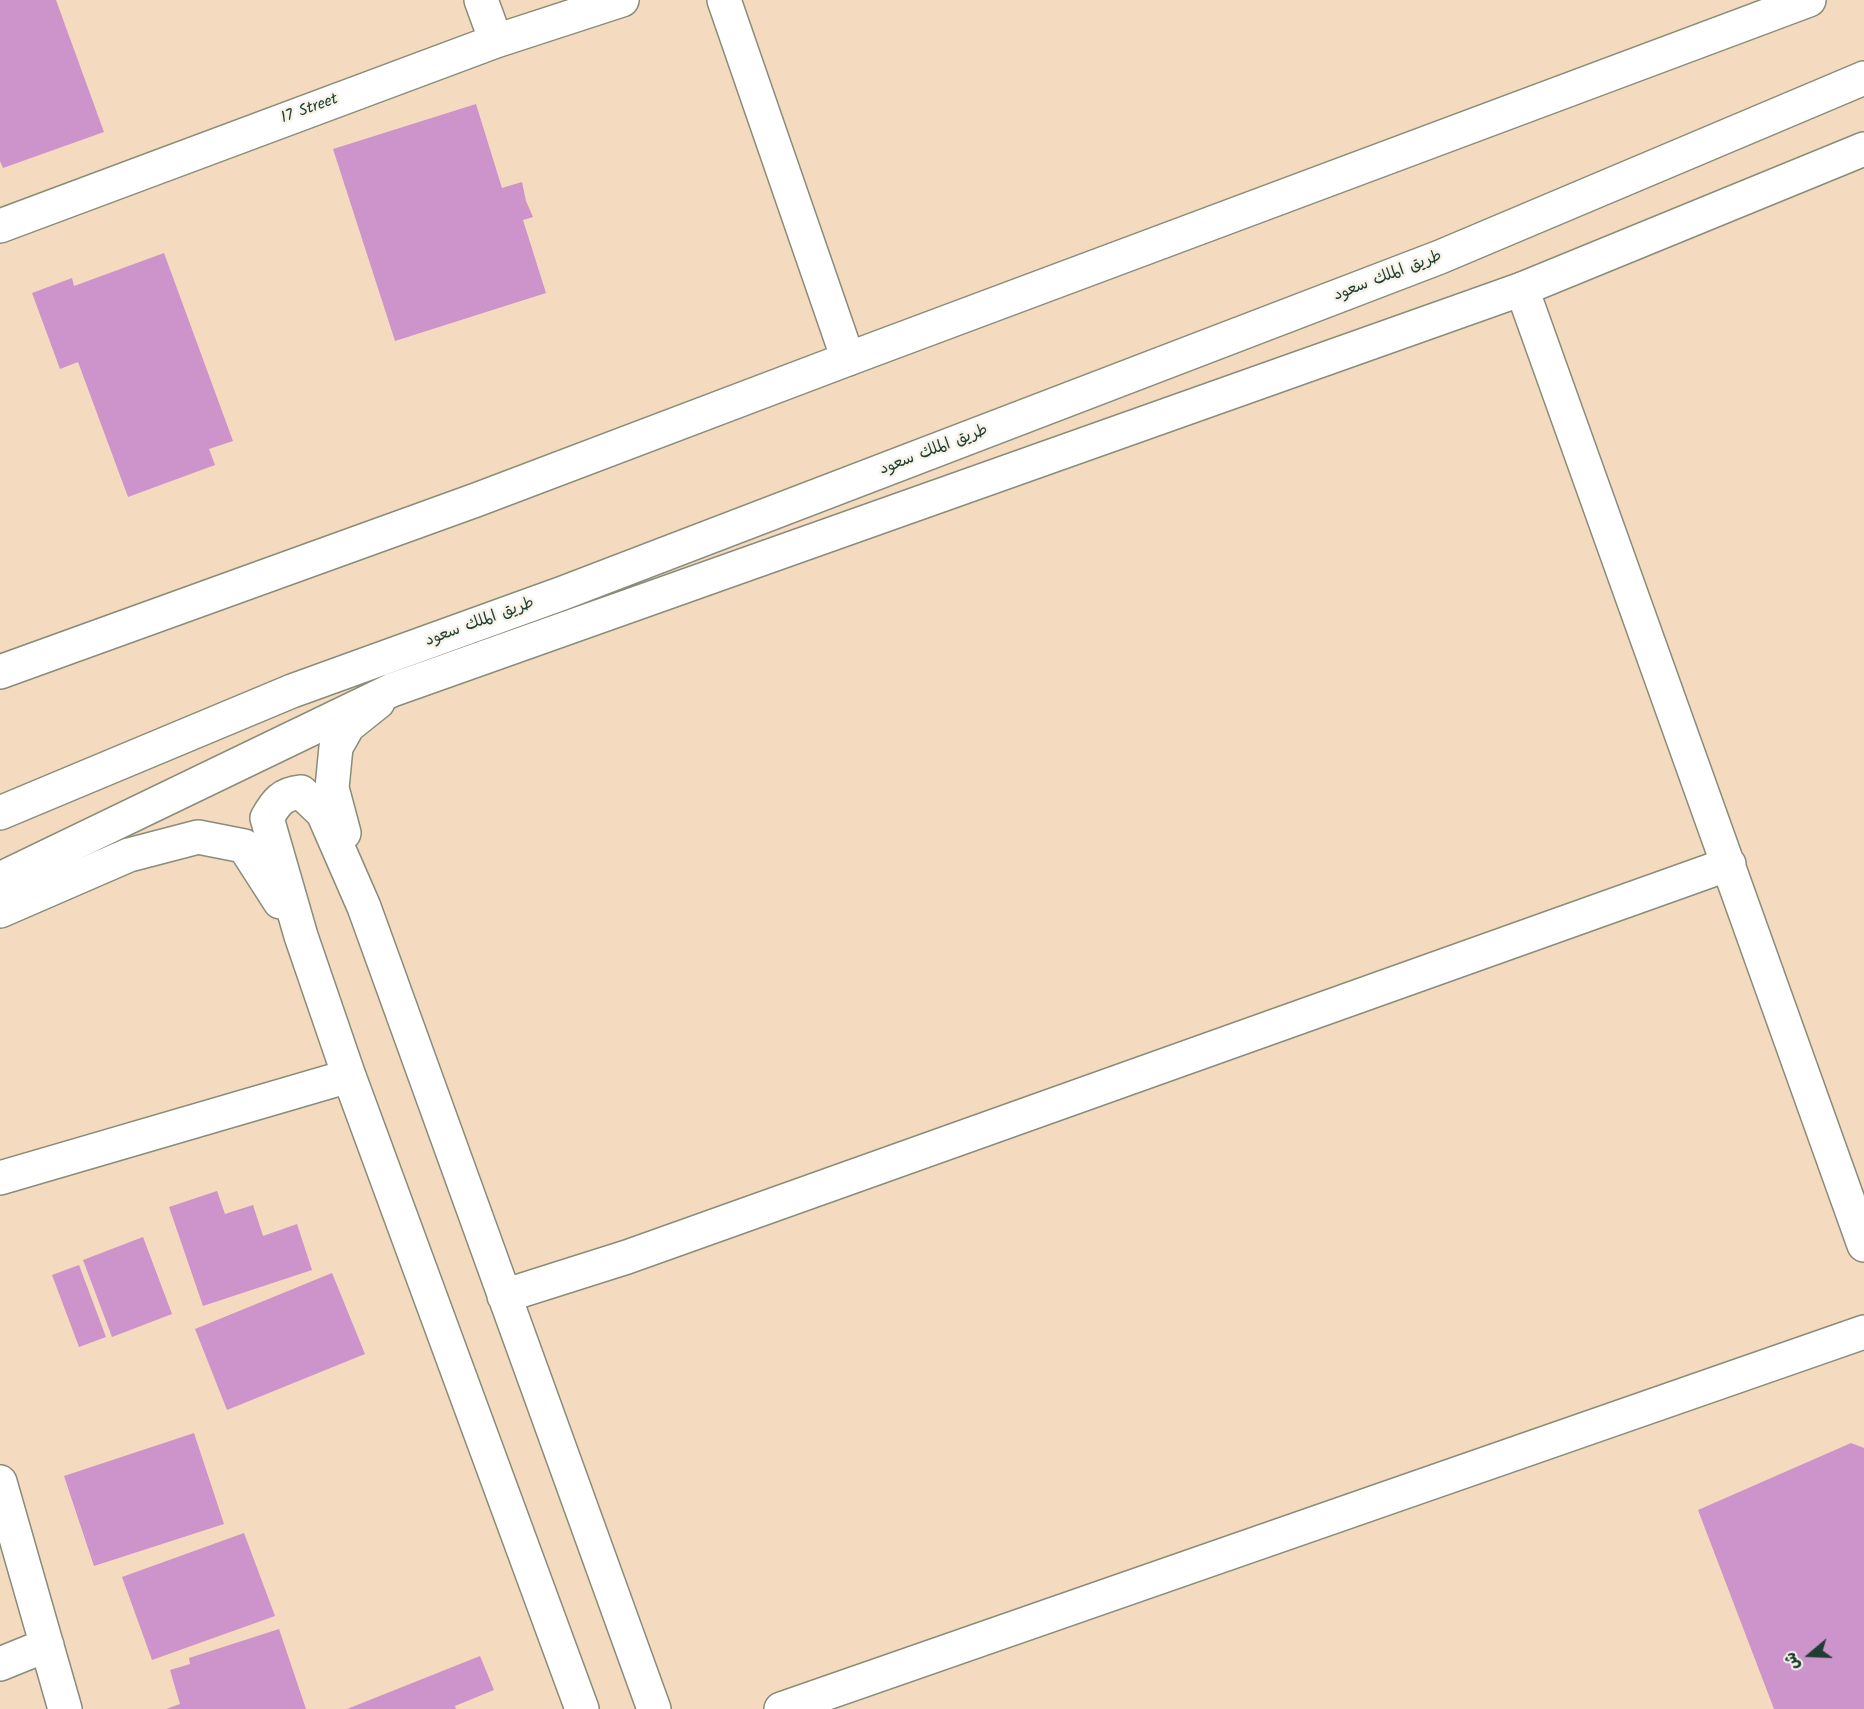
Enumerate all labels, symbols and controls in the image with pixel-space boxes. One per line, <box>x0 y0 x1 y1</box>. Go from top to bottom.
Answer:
street label: 17 Street <box>279 91 341 129</box>
street label: طريق الملك سعود <box>1331 247 1445 307</box>
street label: طريق الملك سعود <box>877 421 991 481</box>
street label: طريق الملك سعود <box>423 594 537 652</box>
north arrow <box>1780 1625 1840 1685</box>
text: ش <box>1778 1649 1807 1673</box>

